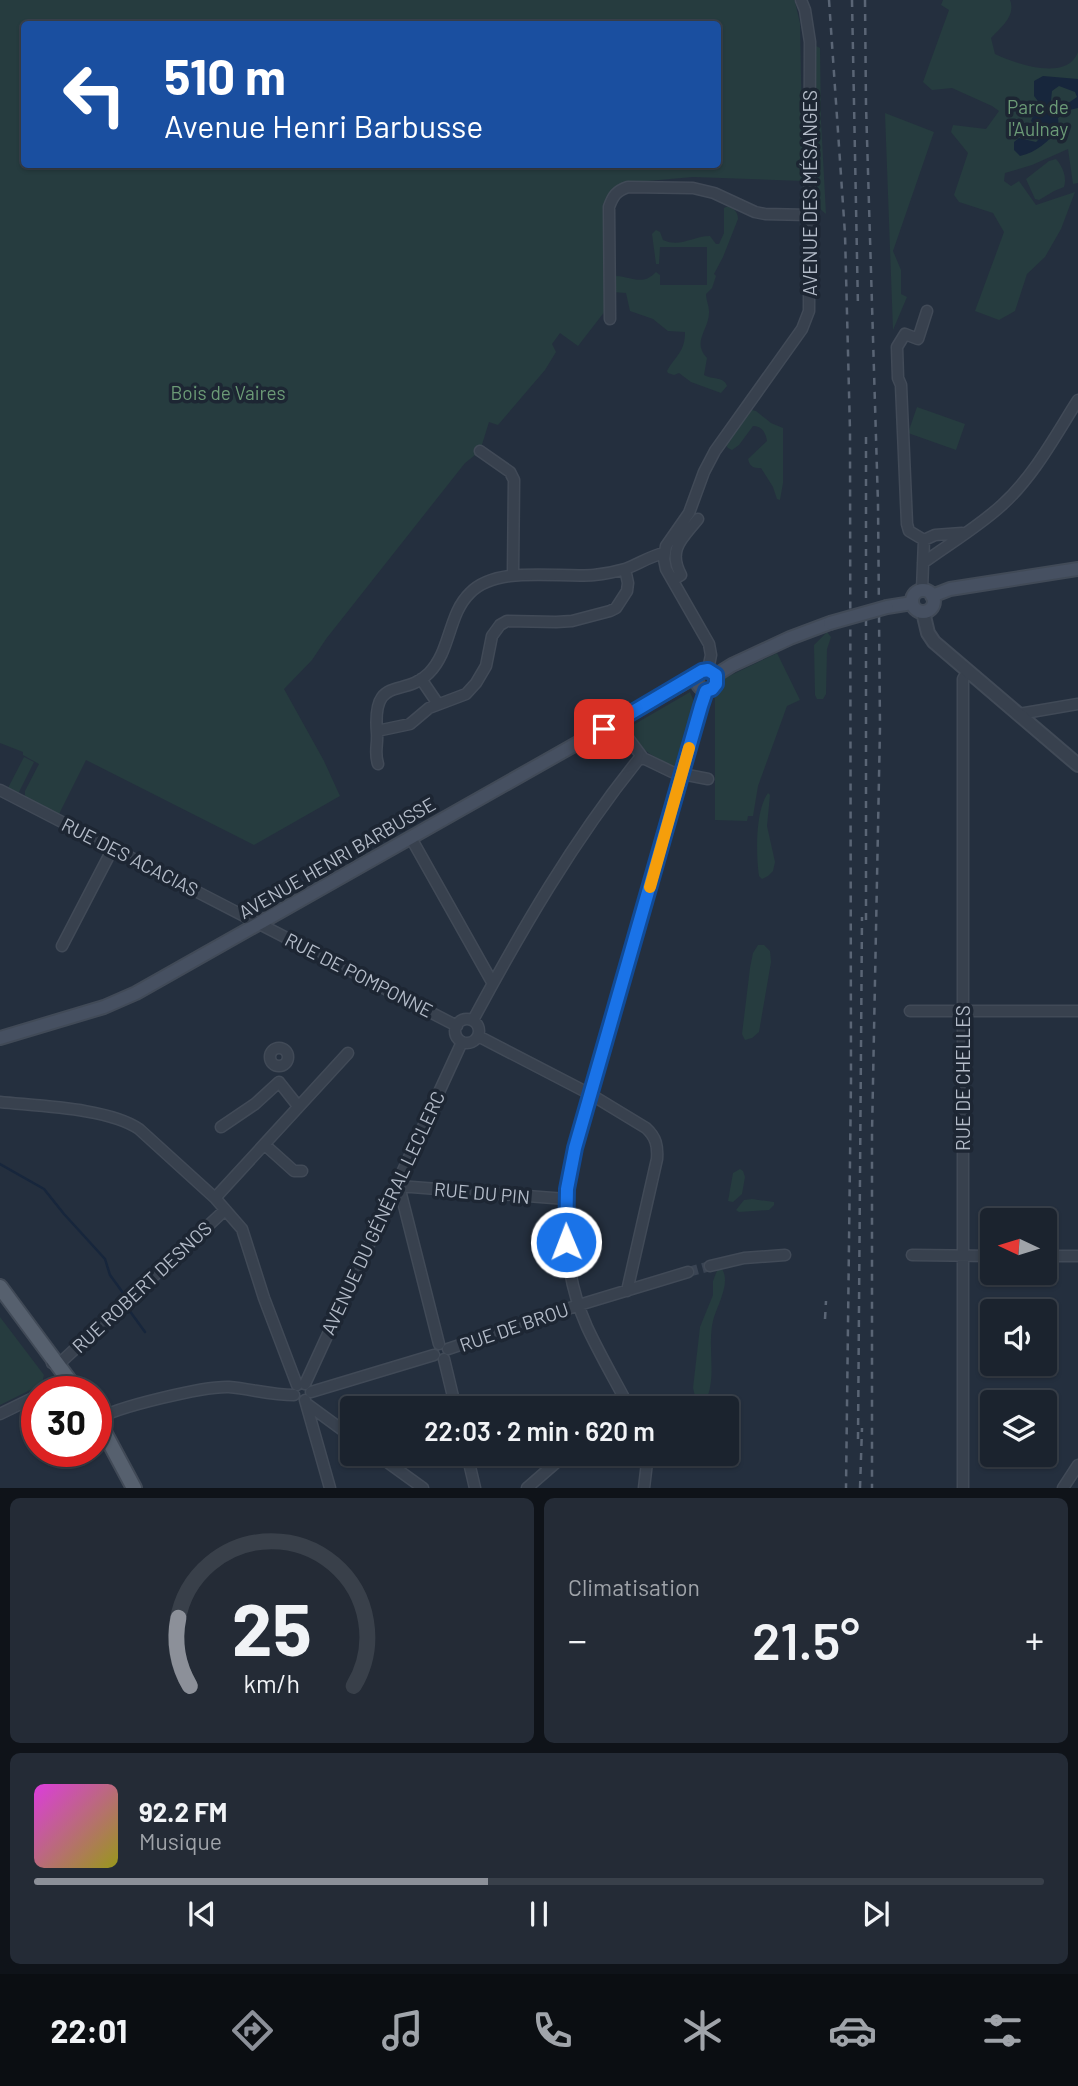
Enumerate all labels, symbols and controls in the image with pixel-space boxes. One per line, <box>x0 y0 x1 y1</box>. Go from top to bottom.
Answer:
text: 510 m <box>164 46 286 105</box>
icon: left <box>49 49 140 140</box>
street label: AVENUE DES MÉSANGES <box>798 90 821 296</box>
park label: Parc de l'Aulnay <box>1007 95 1069 140</box>
text: Avenue Henri Barbusse <box>164 106 483 144</box>
park label: Bois de Vaires <box>170 381 286 404</box>
pin <box>574 699 634 759</box>
icon: arrive <box>585 710 623 748</box>
street label: AVENUE HENRI BARBUSSE <box>234 792 439 923</box>
street label: RUE DES ACACIAS <box>58 812 202 901</box>
street label: RUE DE POMPONNE <box>282 927 437 1022</box>
street label: RUE DE CHELLES <box>951 1005 974 1151</box>
street label: AVENUE DU GÉNÉRAL LECLERC <box>316 1087 449 1338</box>
street label: RUE DU PIN <box>433 1177 531 1208</box>
position arrow <box>529 1205 603 1279</box>
north arrow <box>980 1208 1057 1284</box>
map controls <box>980 1208 1057 1467</box>
street label: RUE ROBERT DESNOS <box>67 1216 216 1357</box>
street label: RUE DE BROU <box>456 1297 571 1356</box>
button: sound <box>980 1299 1057 1376</box>
speed limit sign: 30 <box>21 1376 112 1467</box>
button: layers <box>980 1390 1057 1467</box>
text: 22:03 · 2 min · 620 m <box>424 1415 655 1446</box>
text: Climatisation <box>568 1573 700 1601</box>
text: 25 <box>232 1584 312 1672</box>
text: 21.5° <box>752 1608 860 1670</box>
text: − <box>568 1616 587 1662</box>
text: + <box>1025 1616 1044 1662</box>
text: km/h <box>244 1668 300 1698</box>
text: 92.2 FM <box>139 1796 227 1827</box>
text: Musique <box>139 1827 222 1855</box>
icon: previous <box>183 1895 221 1933</box>
icon: pause <box>520 1895 558 1933</box>
icon: next <box>857 1895 895 1933</box>
icon: directions <box>228 2006 277 2055</box>
icon: music <box>378 2006 427 2055</box>
icon: phone <box>528 2006 577 2055</box>
icon: climate <box>678 2006 727 2055</box>
icon: car <box>828 2006 877 2055</box>
icon: filters <box>978 2006 1027 2055</box>
text: 22:01 <box>51 2011 127 2049</box>

